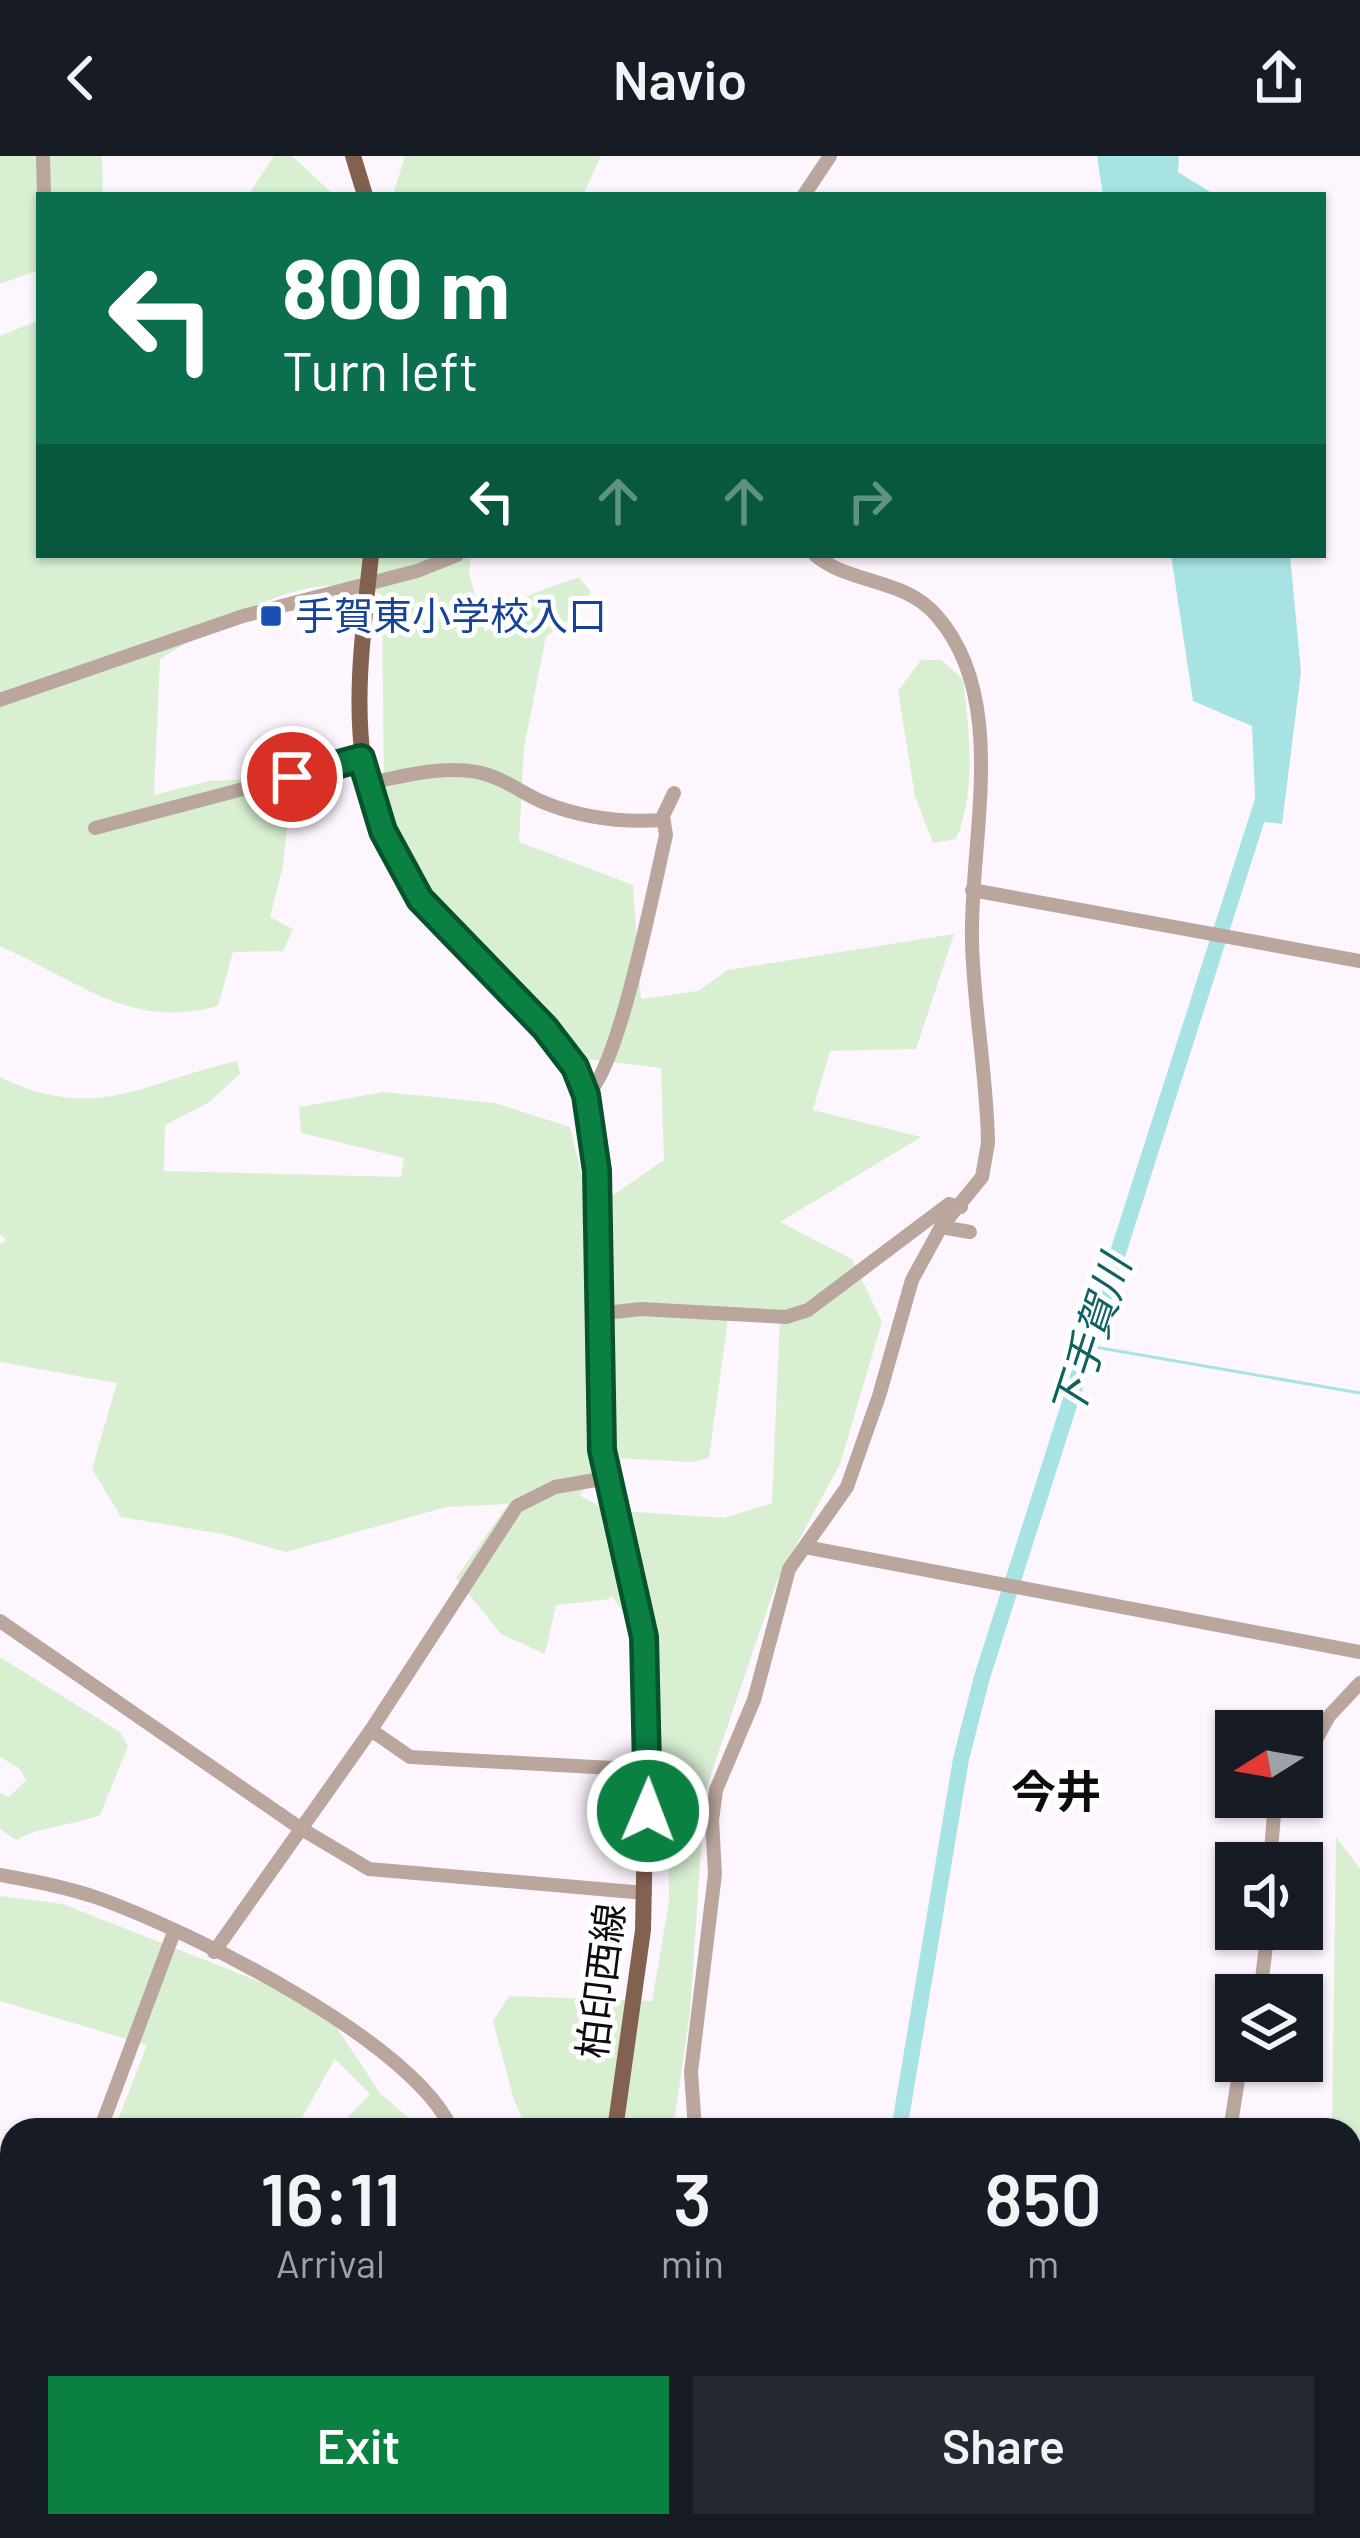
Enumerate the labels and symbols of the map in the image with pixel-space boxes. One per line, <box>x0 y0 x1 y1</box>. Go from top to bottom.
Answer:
place label: 手賀東小学校入口 <box>295 591 607 638</box>
marker: 手賀東小学校入口 <box>258 603 284 629</box>
pin <box>241 726 343 828</box>
water label: 下手賀川 <box>1039 1245 1140 1424</box>
north arrow <box>1215 1710 1323 1818</box>
position arrow <box>585 1748 711 1874</box>
district label: 今井 <box>1011 1763 1101 1817</box>
street label: 柏印西線 <box>567 1901 632 2061</box>

